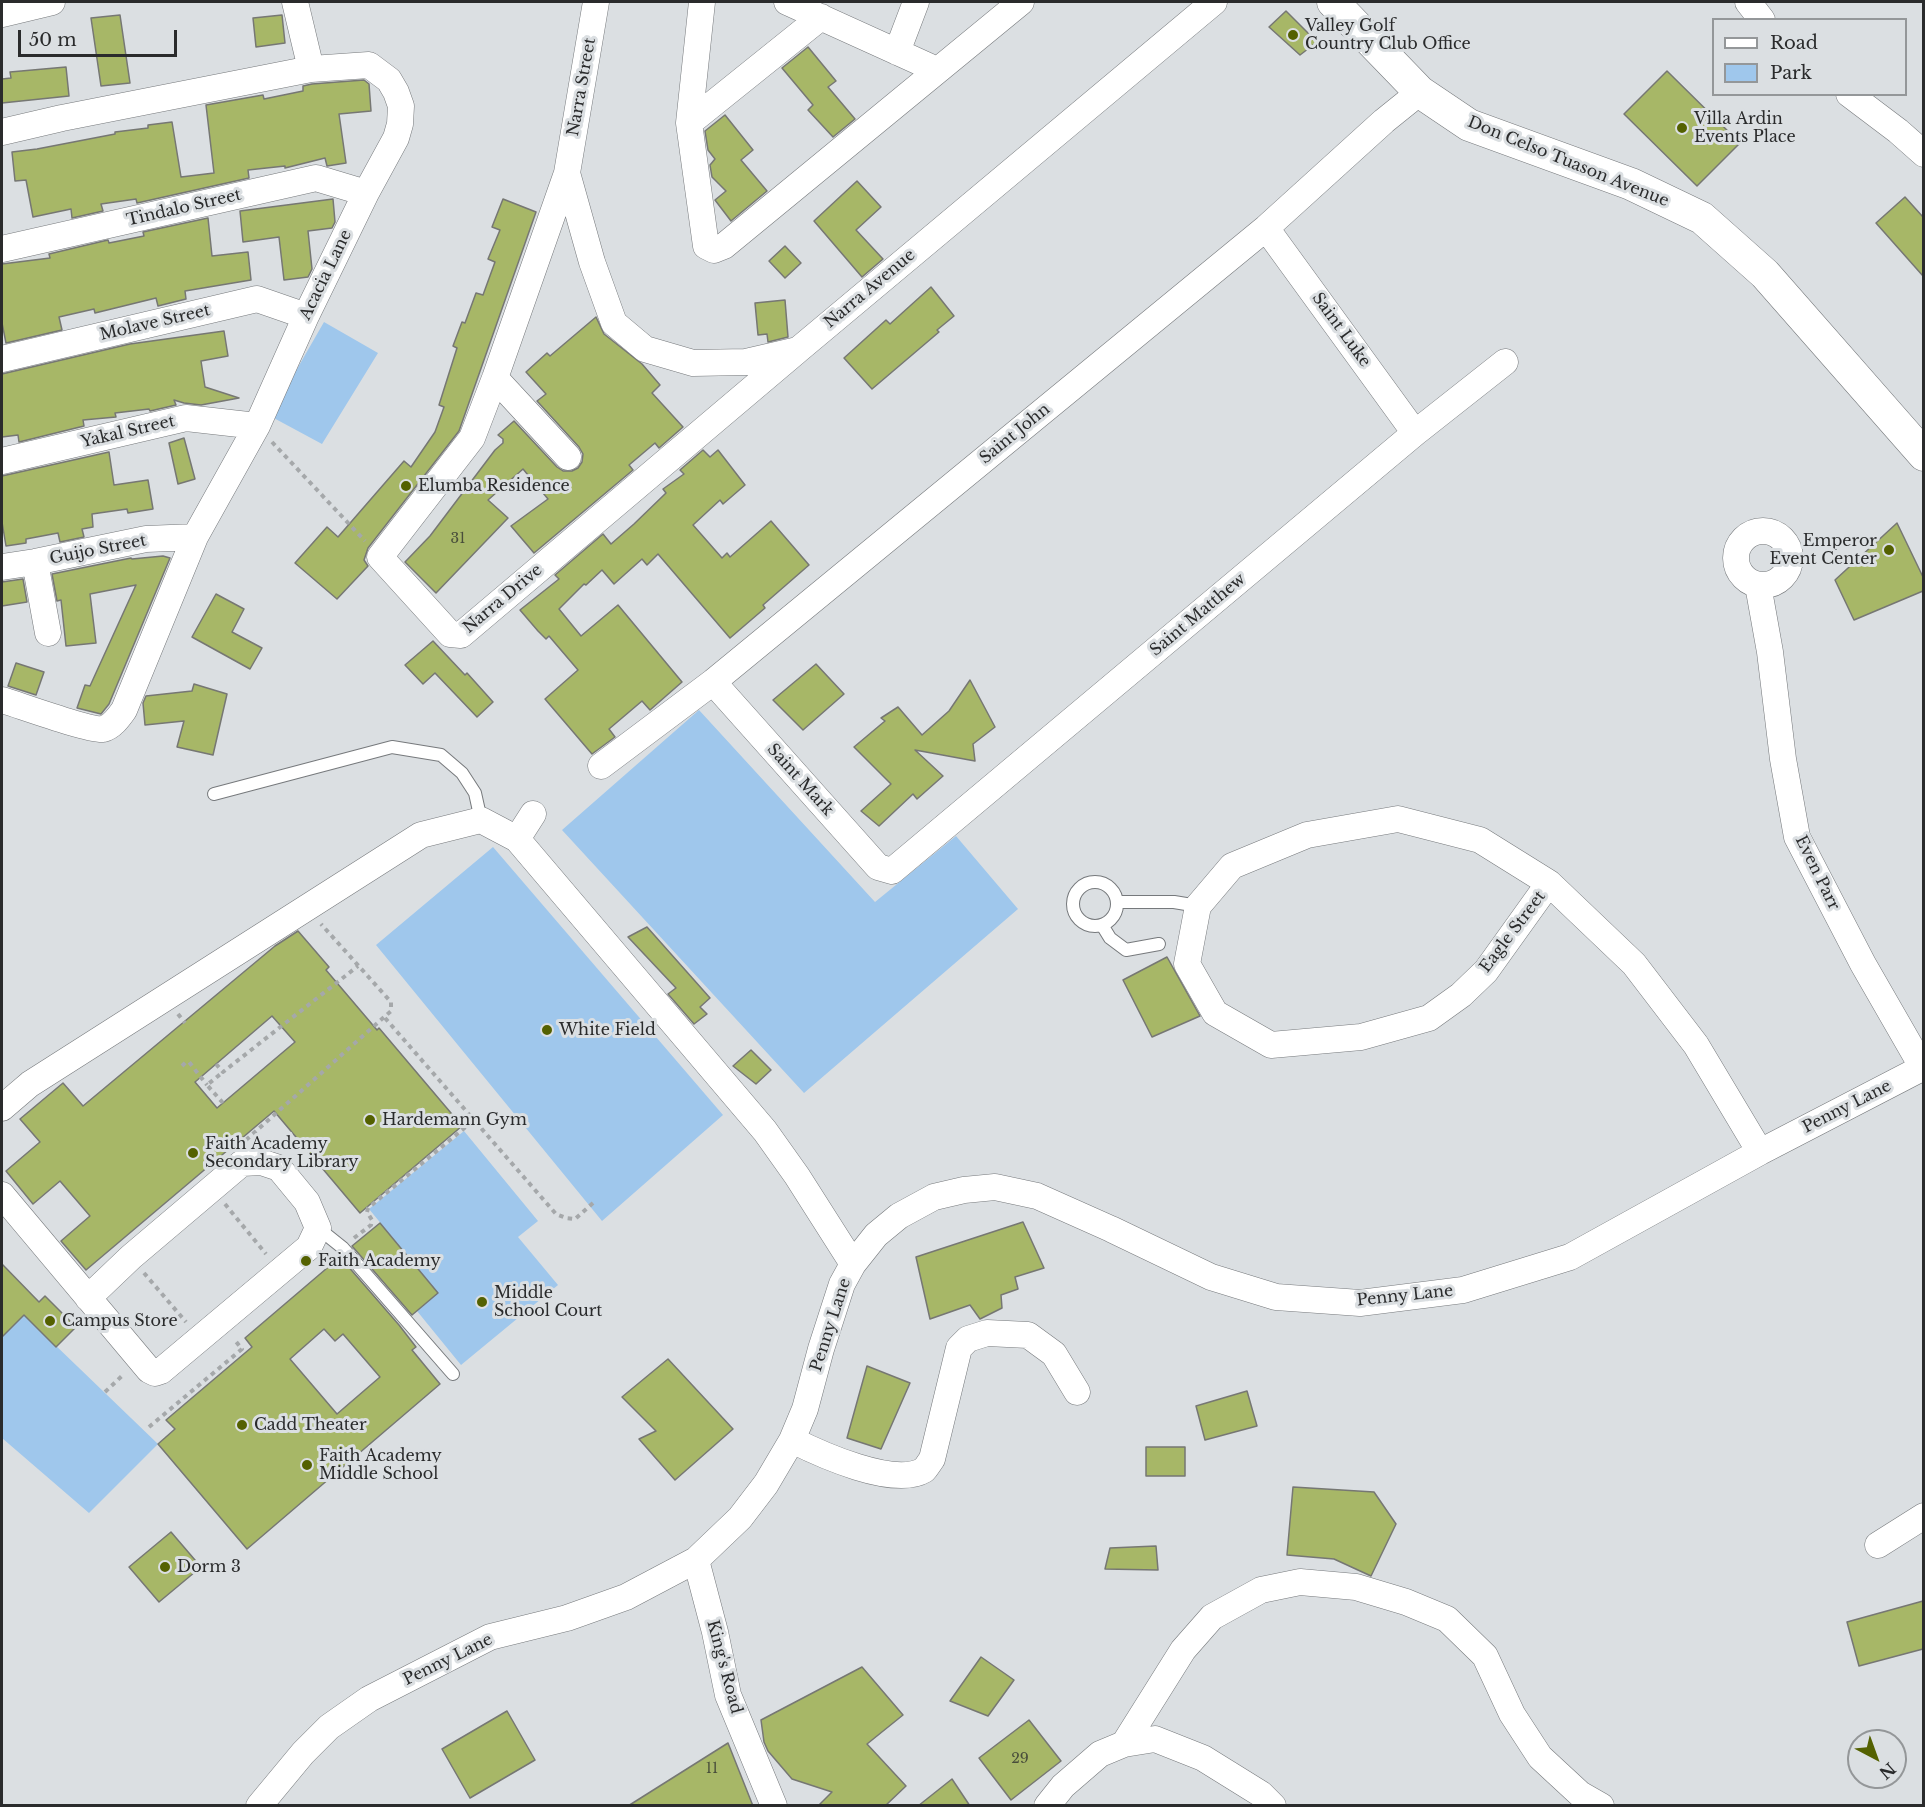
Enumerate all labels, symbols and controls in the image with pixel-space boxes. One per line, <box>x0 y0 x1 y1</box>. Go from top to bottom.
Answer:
place label: Valley Golf Country Club Office <box>1305 16 1471 54</box>
scale bar <box>21 18 180 56</box>
legend <box>1712 18 1907 96</box>
marker: Valley Golf Country Club Office <box>1286 28 1300 42</box>
text: 50 m <box>29 29 77 51</box>
text: Road <box>1770 32 1818 54</box>
street label: Narra Street <box>564 36 600 138</box>
text: Park <box>1770 62 1812 84</box>
place label: Villa Ardin Events Place <box>1694 109 1796 147</box>
street label: Don Celso Tuason Avenue <box>1464 113 1672 211</box>
marker: Villa Ardin Events Place <box>1675 121 1689 135</box>
street label: Tindalo Street <box>125 185 243 231</box>
street label: Acacia Lane <box>296 227 356 323</box>
street label: Narra Avenue <box>821 246 919 332</box>
street label: Saint Luke <box>1308 289 1374 371</box>
street label: Molave Street <box>98 301 212 345</box>
street label: Saint John <box>976 400 1054 468</box>
street label: Yakal Street <box>79 412 177 452</box>
place label: Elumba Residence <box>418 476 570 496</box>
marker: Elumba Residence <box>399 479 413 493</box>
street label: Guijo Street <box>48 531 148 569</box>
house number: 31 <box>451 531 465 547</box>
place label: Emperor Event Center <box>1770 531 1877 569</box>
marker: Emperor Event Center <box>1882 543 1896 557</box>
street label: Narra Drive <box>460 560 546 638</box>
street label: Saint Matthew <box>1147 570 1249 660</box>
street label: Saint Mark <box>763 740 837 820</box>
street label: Even Parr <box>1791 833 1843 913</box>
street label: Eagle Street <box>1476 887 1550 977</box>
place label: White Field <box>559 1020 656 1040</box>
marker: White Field <box>540 1023 554 1037</box>
street label: Penny Lane <box>1799 1076 1895 1138</box>
place label: Hardemann Gym <box>382 1110 527 1130</box>
marker: Hardemann Gym <box>363 1113 377 1127</box>
place label: Faith Academy Secondary Library <box>205 1134 359 1172</box>
marker: Faith Academy Secondary Library <box>186 1146 200 1160</box>
place label: Faith Academy <box>318 1251 441 1271</box>
marker: Faith Academy <box>299 1254 313 1268</box>
street label: Penny Lane <box>807 1276 855 1374</box>
street label: Penny Lane <box>1356 1281 1454 1311</box>
place label: Middle School Court <box>494 1283 602 1321</box>
marker: Middle School Court <box>475 1295 489 1309</box>
place label: Campus Store <box>62 1311 178 1331</box>
marker: Campus Store <box>43 1314 57 1328</box>
place label: Cadd Theater <box>254 1415 367 1435</box>
marker: Cadd Theater <box>235 1418 249 1432</box>
place label: Faith Academy Middle School <box>319 1446 442 1484</box>
marker: Faith Academy Middle School <box>300 1458 314 1472</box>
place label: Dorm 3 <box>177 1557 241 1577</box>
marker: Dorm 3 <box>158 1560 172 1574</box>
street label: King's Road <box>702 1618 746 1716</box>
street label: Penny Lane <box>400 1630 496 1690</box>
north arrow <box>1847 1729 1907 1789</box>
house number: 29 <box>1011 1751 1029 1767</box>
text: N <box>1875 1759 1900 1784</box>
house number: 11 <box>706 1761 718 1777</box>

